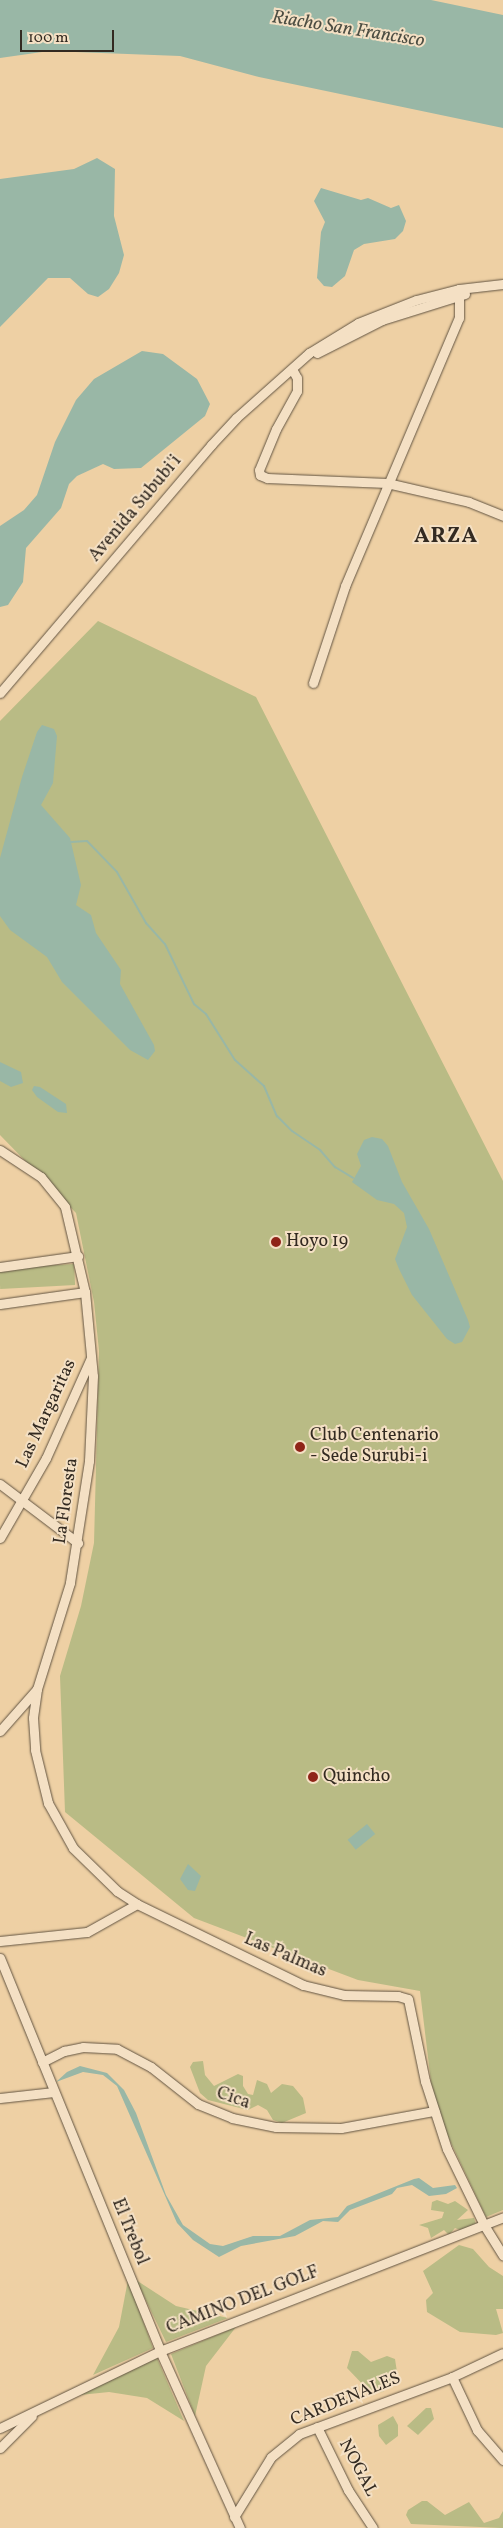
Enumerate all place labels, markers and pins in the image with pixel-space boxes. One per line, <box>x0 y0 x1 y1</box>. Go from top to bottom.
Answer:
place label: Hoyo 19 <box>286 1231 348 1253</box>
marker: Hoyo 19 <box>270 1236 282 1248</box>
place label: Club Centenario - Sede Surubi-i <box>310 1426 439 1468</box>
marker: Club Centenario - Sede Surubi-i <box>294 1441 306 1453</box>
place label: Quincho <box>323 1766 390 1788</box>
marker: Quincho <box>307 1771 319 1783</box>

